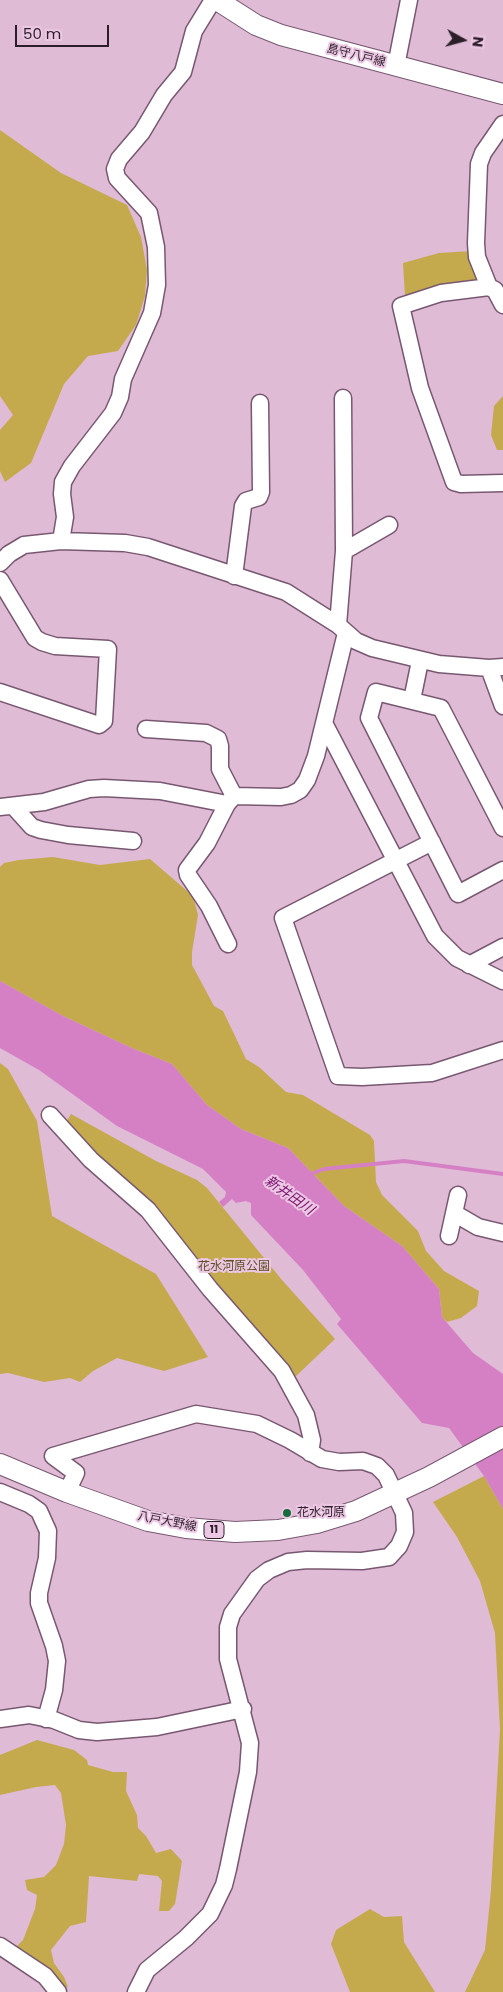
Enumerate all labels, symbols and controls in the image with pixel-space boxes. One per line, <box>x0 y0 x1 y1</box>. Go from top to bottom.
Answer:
scale bar <box>18 15 111 47</box>
north arrow <box>438 15 488 65</box>
text: 50 m <box>23 23 61 44</box>
text: N <box>467 35 488 48</box>
street label: 島守八戸線 <box>325 42 387 70</box>
water label: 新井田川 <box>261 1173 317 1219</box>
park label: 花水河原公園 <box>198 1260 270 1274</box>
place label: 花水河原 <box>297 1506 345 1520</box>
marker: 花水河原 <box>281 1507 293 1519</box>
street label: 八戸大野線 <box>136 1509 198 1535</box>
road number: 11 <box>204 1522 224 1538</box>

